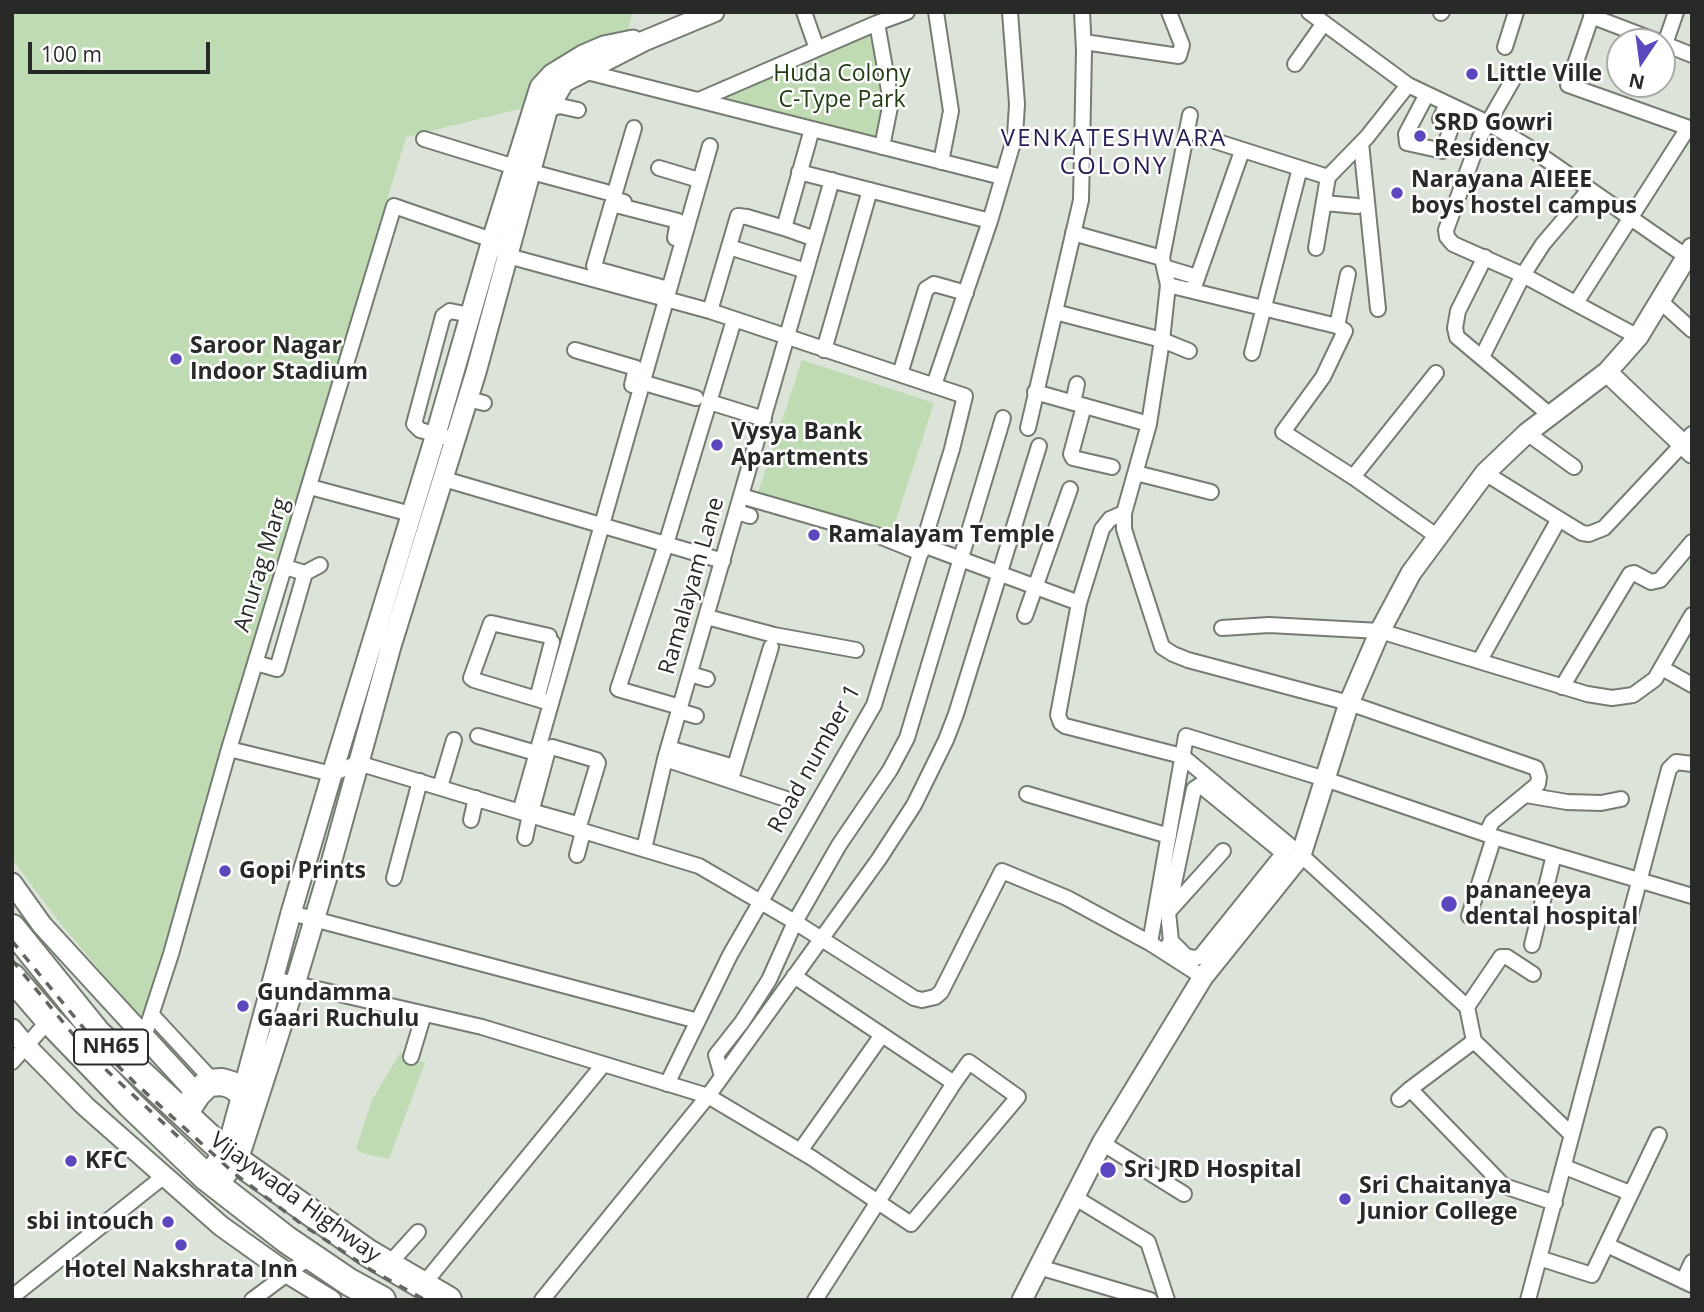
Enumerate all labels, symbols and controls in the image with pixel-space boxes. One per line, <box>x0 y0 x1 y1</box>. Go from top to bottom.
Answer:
scale bar <box>32 28 214 72</box>
north arrow <box>1606 28 1676 98</box>
text: 100 m <box>41 40 102 68</box>
park label: Huda Colony C-Type Park <box>773 60 911 114</box>
place label: Little Ville <box>1486 60 1602 88</box>
marker: Little Ville <box>1464 66 1480 82</box>
text: N <box>1626 67 1647 96</box>
place label: SRD Gowri Residency <box>1434 109 1553 163</box>
district label: VENKATESHWARA COLONY <box>1002 125 1226 181</box>
marker: SRD Gowri Residency <box>1412 128 1428 144</box>
place label: Narayana AIEEE boys hostel campus <box>1411 166 1637 220</box>
marker: Narayana AIEEE boys hostel campus <box>1389 185 1405 201</box>
place label: Saroor Nagar Indoor Stadium <box>190 332 368 386</box>
marker: Saroor Nagar Indoor Stadium <box>168 351 184 367</box>
place label: Vysya Bank Apartments <box>731 418 868 472</box>
marker: Vysya Bank Apartments <box>709 437 725 453</box>
street label: Ramalayam Lane <box>654 494 730 678</box>
street label: Anurag Marg <box>229 495 295 635</box>
place label: Ramalayam Temple <box>828 521 1055 549</box>
marker: Ramalayam Temple <box>806 527 822 543</box>
street label: Road number 1 <box>763 680 867 838</box>
place label: Gopi Prints <box>239 857 366 885</box>
marker: Gopi Prints <box>217 863 233 879</box>
place label: pananeeya dental hospital <box>1465 877 1638 931</box>
marker: pananeeya dental hospital <box>1439 894 1459 914</box>
place label: Gundamma Gaari Ruchulu <box>257 979 419 1033</box>
marker: Gundamma Gaari Ruchulu <box>235 998 251 1014</box>
road number: NH65 <box>74 1030 148 1064</box>
street label: Vijaywada Highway <box>204 1127 386 1269</box>
place label: KFC <box>85 1147 128 1175</box>
marker: KFC <box>63 1153 79 1169</box>
place label: Sri JRD Hospital <box>1124 1156 1302 1184</box>
marker: Sri JRD Hospital <box>1098 1160 1118 1180</box>
place label: Sri Chaitanya Junior College <box>1359 1172 1518 1226</box>
marker: Sri Chaitanya Junior College <box>1337 1191 1353 1207</box>
place label: sbi intouch <box>27 1208 154 1236</box>
marker: sbi intouch <box>160 1214 176 1230</box>
marker: Hotel Nakshrata Inn <box>173 1237 189 1253</box>
place label: Hotel Nakshrata Inn <box>64 1256 298 1284</box>

